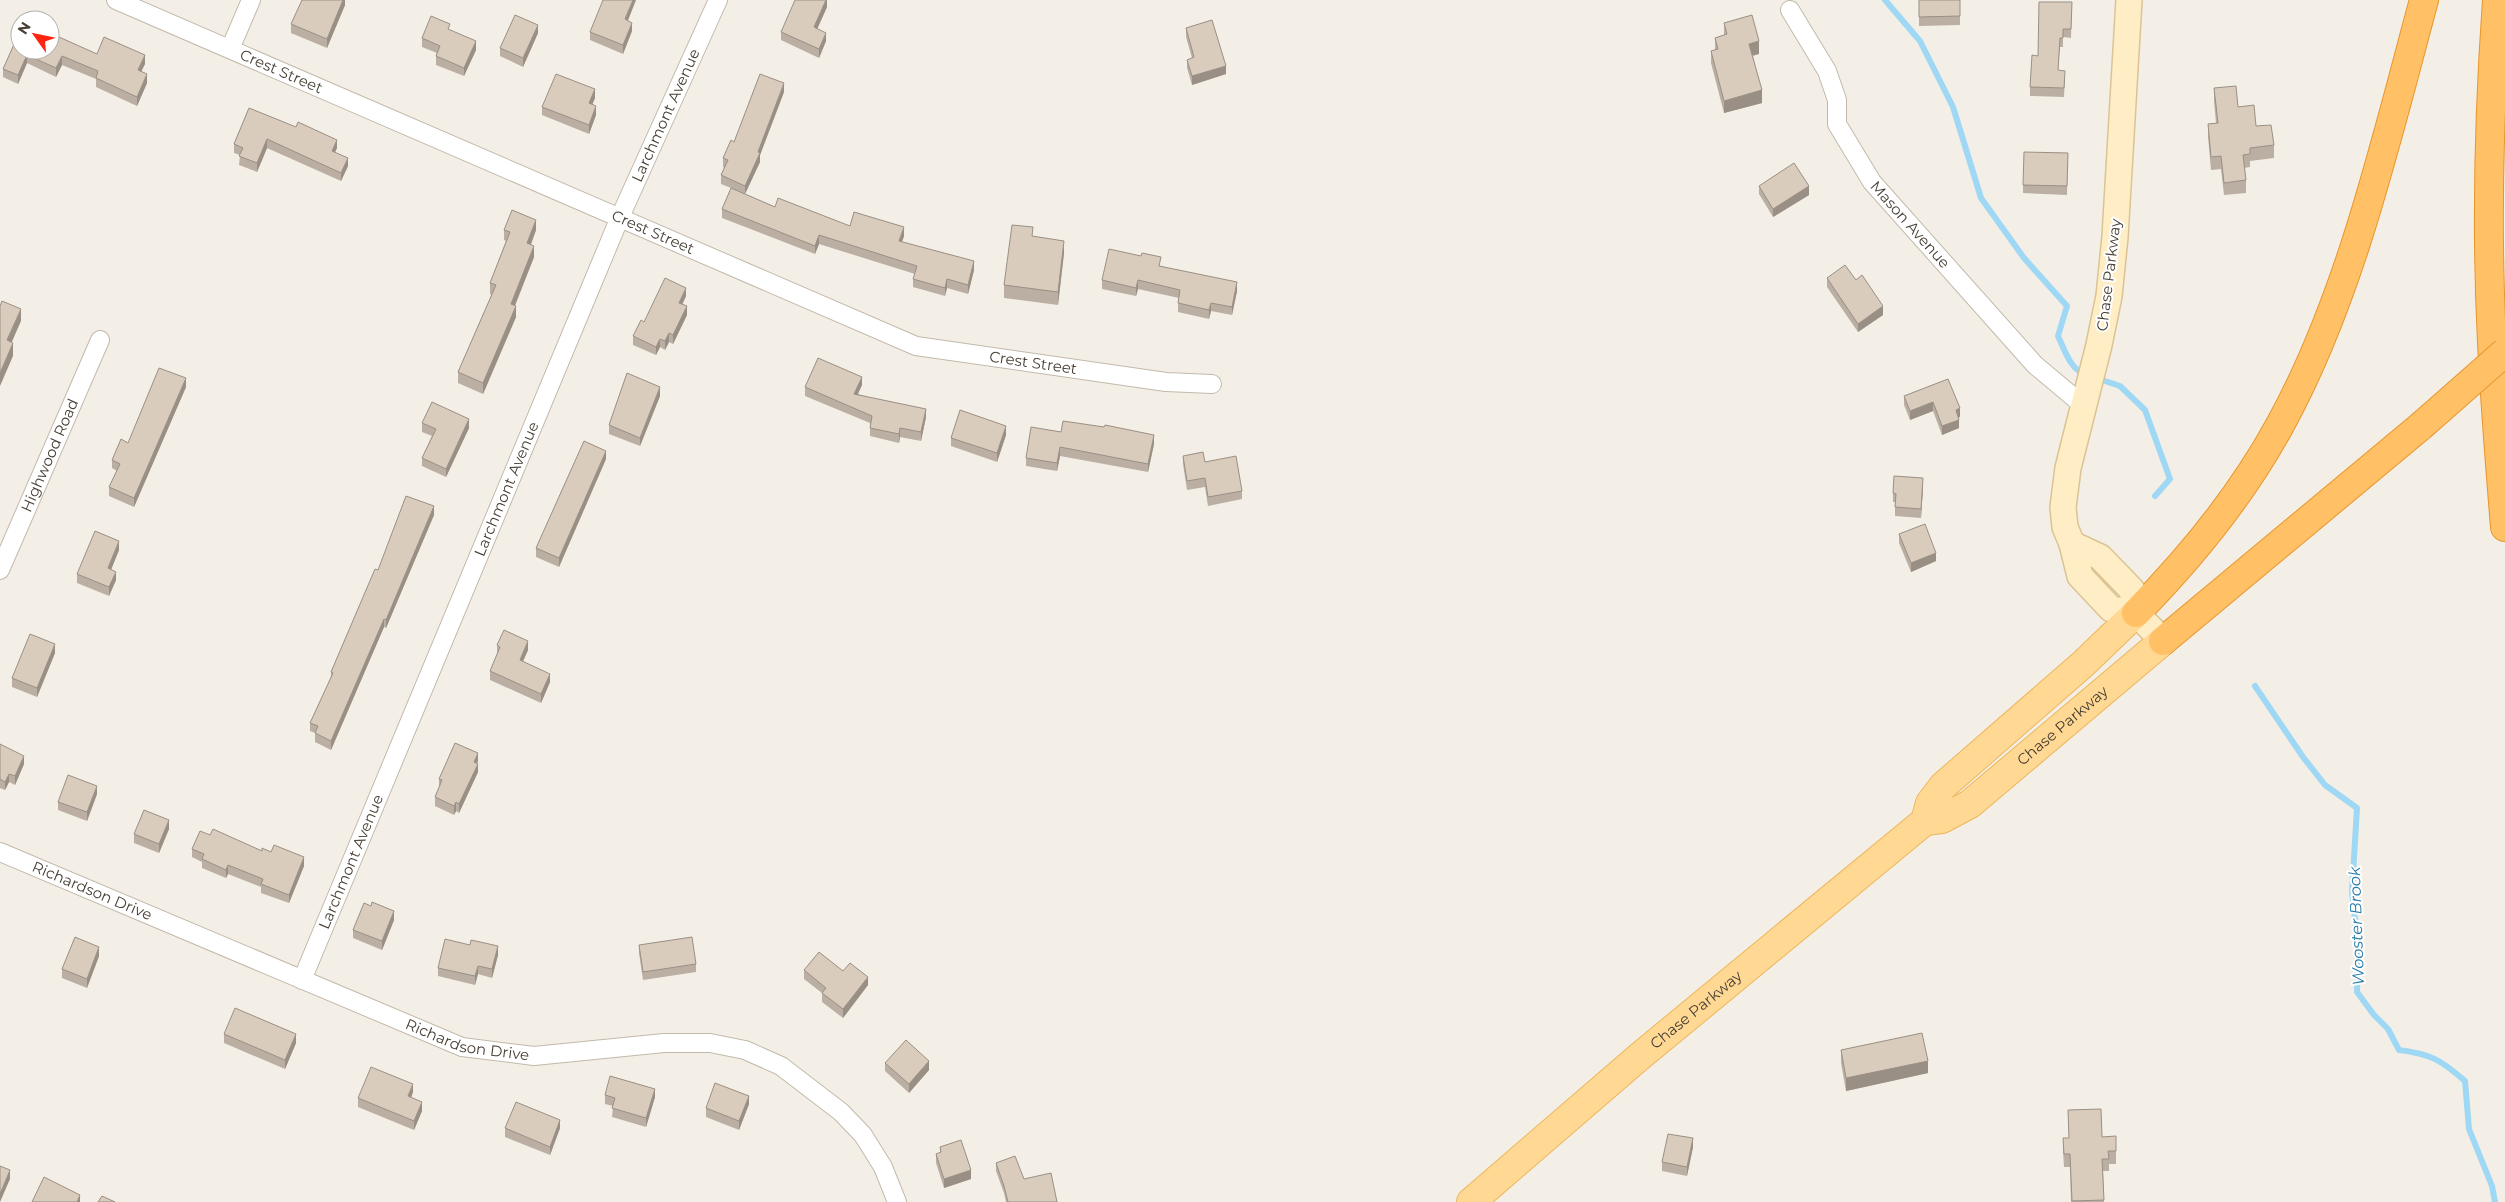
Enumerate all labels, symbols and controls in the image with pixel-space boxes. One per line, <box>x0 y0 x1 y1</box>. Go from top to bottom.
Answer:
north arrow <box>10 10 60 60</box>
text: N <box>13 18 35 38</box>
street label: Crest Street <box>237 45 326 97</box>
street label: Larchmont Avenue <box>627 46 704 185</box>
street label: Mason Avenue <box>1867 177 1954 272</box>
street label: Crest Street <box>609 206 697 258</box>
street label: Chase Parkway <box>2092 217 2125 332</box>
street label: Crest Street <box>988 347 1078 378</box>
street label: Highwood Road <box>16 396 82 515</box>
street label: Larchmont Avenue <box>470 419 543 559</box>
street label: Chase Parkway <box>2013 681 2112 769</box>
street label: Larchmont Avenue <box>314 791 387 932</box>
street label: Richardson Drive <box>29 857 155 924</box>
water label: Wooster Brook <box>2345 865 2368 986</box>
street label: Chase Parkway <box>1646 965 1746 1053</box>
street label: Richardson Drive <box>403 1014 530 1064</box>

